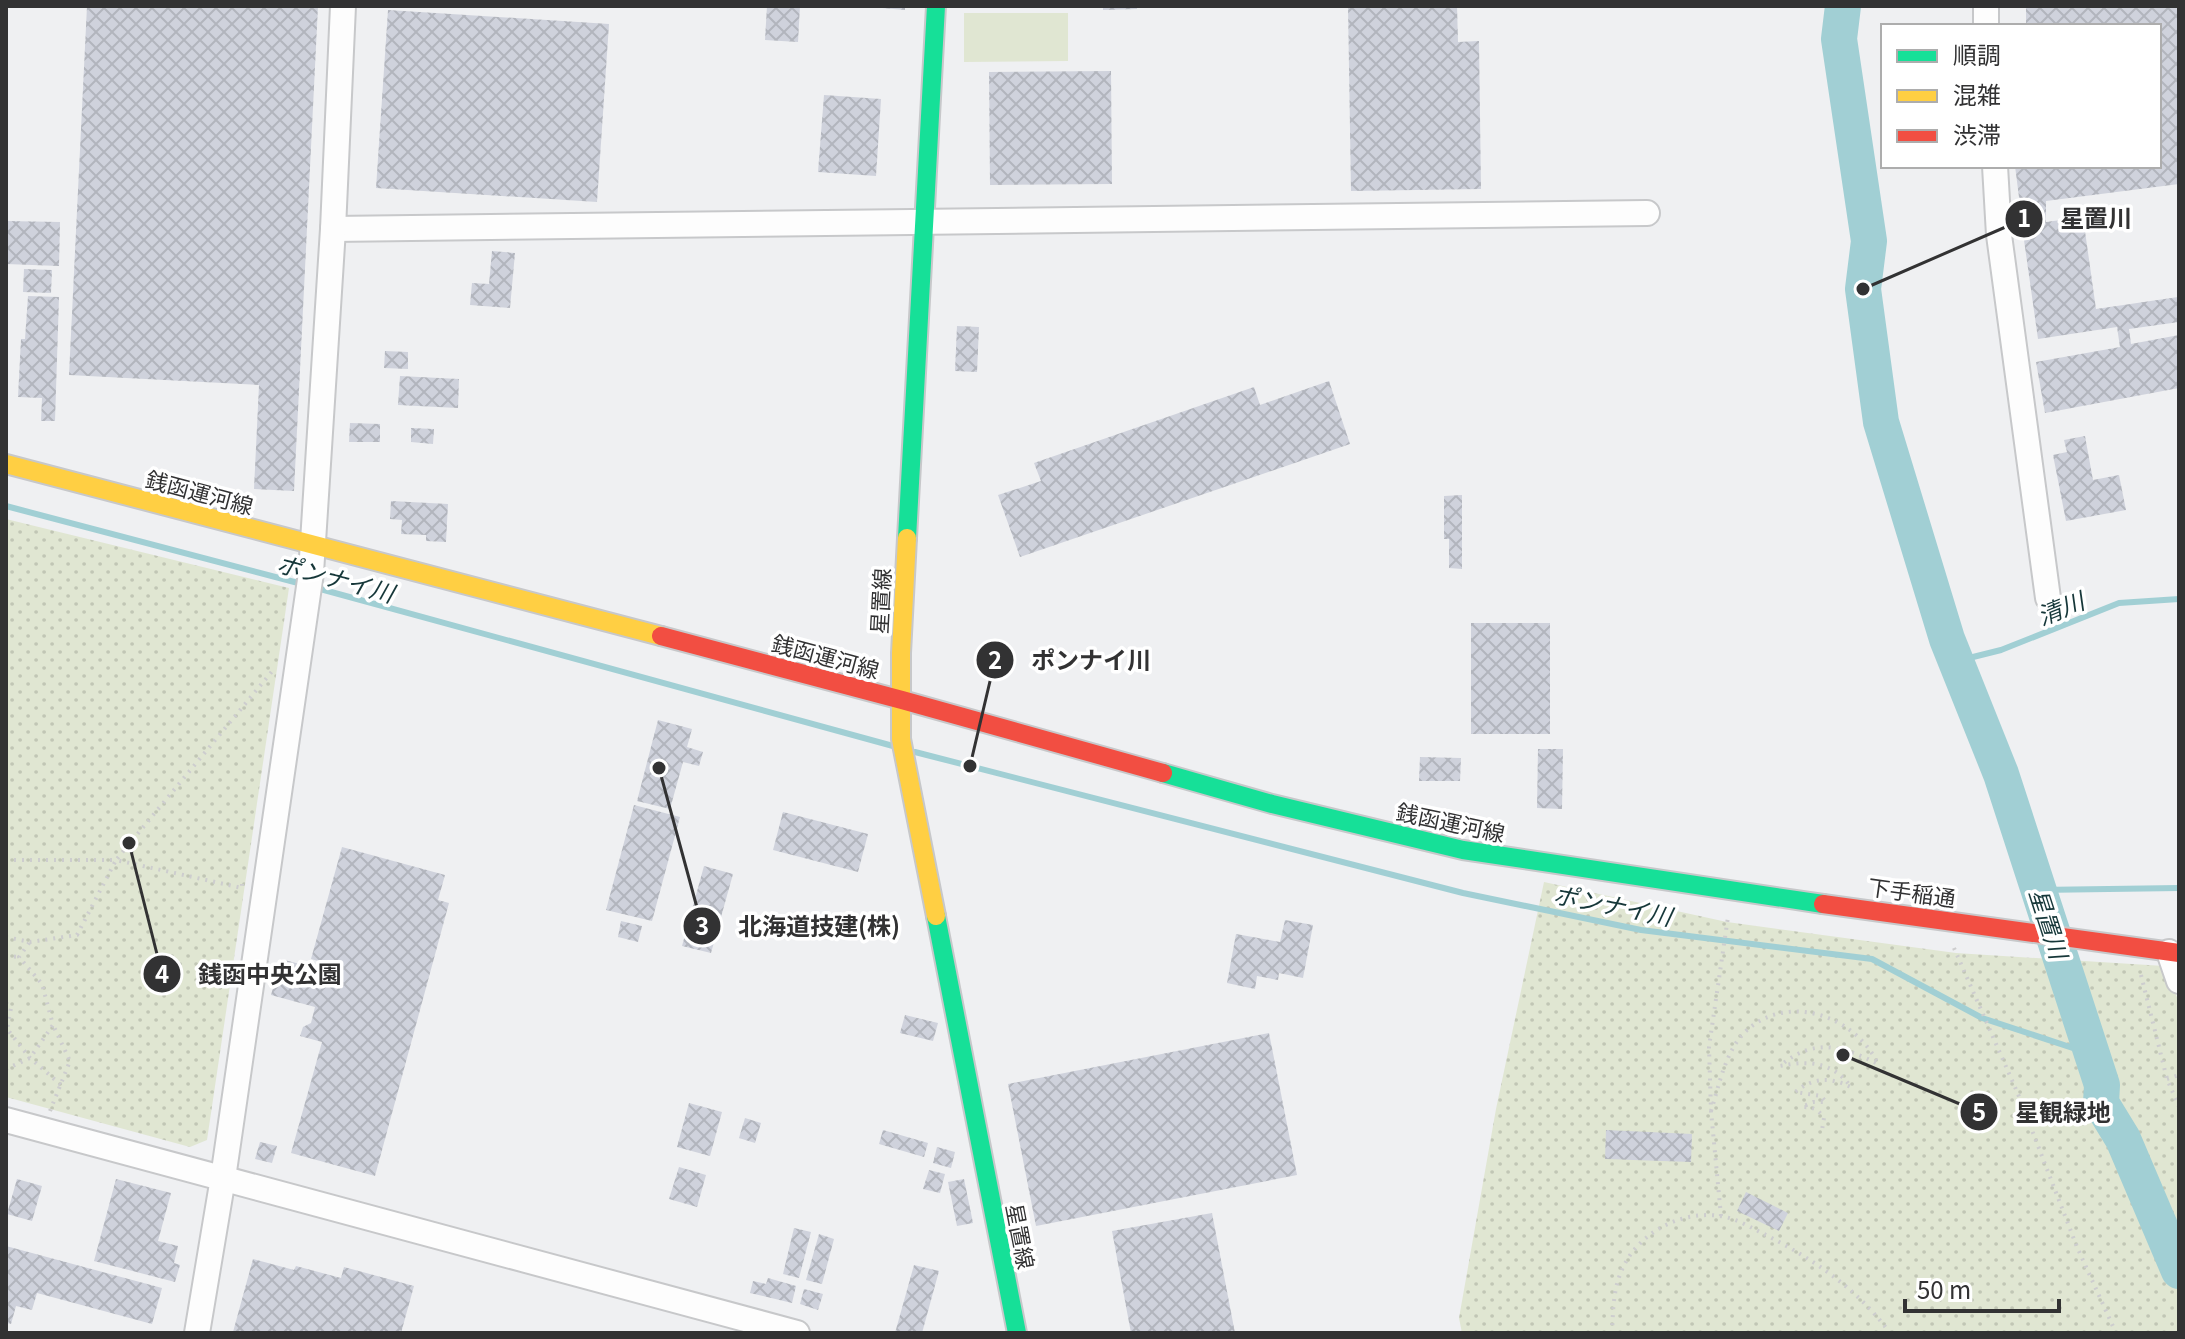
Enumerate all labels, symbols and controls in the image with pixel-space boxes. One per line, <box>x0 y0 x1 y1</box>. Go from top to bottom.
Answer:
legend <box>1881 24 2161 168</box>
text: 順調 <box>1953 36 2001 71</box>
text: 混雑 <box>1953 76 2001 111</box>
text: 渋滞 <box>1953 116 2001 151</box>
callout: 星置川 <box>2004 195 2148 243</box>
text: 1 <box>2017 199 2031 234</box>
text: 星置川 <box>2060 199 2132 234</box>
street label: 銭函運河線 <box>143 461 257 521</box>
water label: ポンナイ川 <box>274 545 401 610</box>
street label: 星置線 <box>861 567 897 635</box>
water label: 清川 <box>2031 581 2092 632</box>
street label: 銭函運河線 <box>769 625 883 685</box>
callout: ポンナイ川 <box>975 636 1167 684</box>
text: 2 <box>988 641 1002 676</box>
text: ポンナイ川 <box>1031 641 1151 676</box>
street label: 銭函運河線 <box>1394 794 1508 848</box>
street label: 下手稲通 <box>1866 869 1958 913</box>
water label: ポンナイ川 <box>1551 875 1678 933</box>
water label: 星置川 <box>2022 883 2079 965</box>
callout: 北海道技建(株) <box>682 902 916 950</box>
text: 3 <box>695 907 709 942</box>
text: 北海道技建(株) <box>738 907 900 942</box>
callout: 銭函中央公園 <box>142 950 358 998</box>
text: 4 <box>155 955 169 990</box>
text: 銭函中央公園 <box>198 955 342 990</box>
callout: 星観緑地 <box>1959 1088 2127 1136</box>
text: 5 <box>1972 1093 1986 1128</box>
text: 星観緑地 <box>2015 1093 2111 1128</box>
street label: 星置線 <box>1000 1201 1044 1271</box>
scale bar <box>1905 1263 2059 1313</box>
text: 50 m <box>1917 1271 1971 1306</box>

